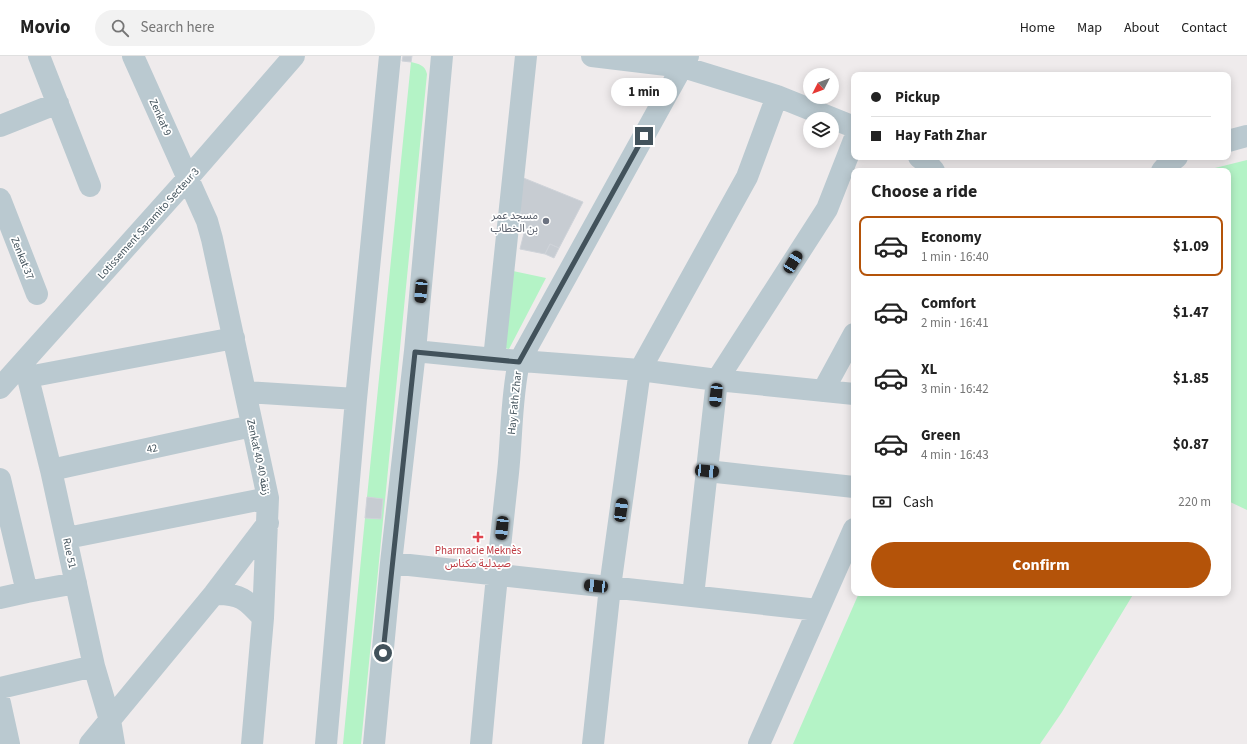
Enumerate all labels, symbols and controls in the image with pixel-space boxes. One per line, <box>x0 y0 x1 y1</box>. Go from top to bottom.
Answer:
search box <box>95 10 375 46</box>
text: Movio <box>20 14 71 41</box>
icon: search <box>109 17 131 39</box>
text: Search here <box>141 17 215 38</box>
text: Home <box>1020 18 1055 38</box>
text: Map <box>1077 18 1102 38</box>
text: About <box>1124 18 1159 38</box>
text: Contact <box>1181 18 1227 38</box>
north arrow <box>803 68 839 104</box>
map controls <box>803 68 839 148</box>
callout: 1 min <box>611 78 677 106</box>
text: 1 min <box>628 83 660 101</box>
text: Pickup <box>895 87 940 108</box>
street label: Zenkat 9 <box>146 96 175 138</box>
button: layers <box>803 112 839 148</box>
text: Hay Fath Zhar <box>895 125 987 146</box>
route end <box>635 127 653 145</box>
street label: Lotissement Saramito Secteur 3 <box>94 164 203 282</box>
text: Choose a ride <box>871 179 977 204</box>
place label: مسجد عمر بن الخطاب <box>490 208 538 236</box>
marker: مسجد عمر بن الخطاب <box>541 216 551 226</box>
text: Economy <box>921 227 982 248</box>
icon: car <box>873 228 909 264</box>
street label: Zenkat 37 <box>7 235 38 282</box>
text: $1.09 <box>1173 236 1209 257</box>
text: 1 min · 16:40 <box>921 248 989 266</box>
car <box>782 249 804 275</box>
car <box>414 279 428 303</box>
text: Comfort <box>921 293 976 314</box>
icon: car <box>873 294 909 330</box>
text: $1.47 <box>1173 302 1209 323</box>
text: 2 min · 16:41 <box>921 314 989 332</box>
text: XL <box>921 359 937 380</box>
icon: car <box>873 360 909 396</box>
text: $1.85 <box>1173 368 1209 389</box>
street label: Hay Fath Zhar <box>504 370 525 436</box>
text: 3 min · 16:42 <box>921 380 989 398</box>
car <box>709 382 723 408</box>
street label: Zenkat 40 زنقة 40 <box>243 418 274 497</box>
text: Green <box>921 425 961 446</box>
icon: car <box>873 426 909 462</box>
text: $0.87 <box>1173 434 1209 455</box>
street label: 42 <box>145 440 159 457</box>
text: 4 min · 16:43 <box>921 446 989 464</box>
car <box>694 464 720 478</box>
icon: cash <box>871 491 893 513</box>
text: Cash <box>903 492 934 513</box>
text: 220 m <box>1178 493 1211 511</box>
car <box>613 497 629 523</box>
car <box>495 515 509 541</box>
marker: Pharmacie Meknès صيدلية مكناس <box>473 532 483 542</box>
street label: Rue 51 <box>59 536 80 570</box>
button: Confirm <box>871 542 1211 588</box>
place label: Pharmacie Meknès صيدلية مكناس <box>435 543 522 571</box>
car <box>583 579 609 593</box>
route start <box>374 644 392 662</box>

